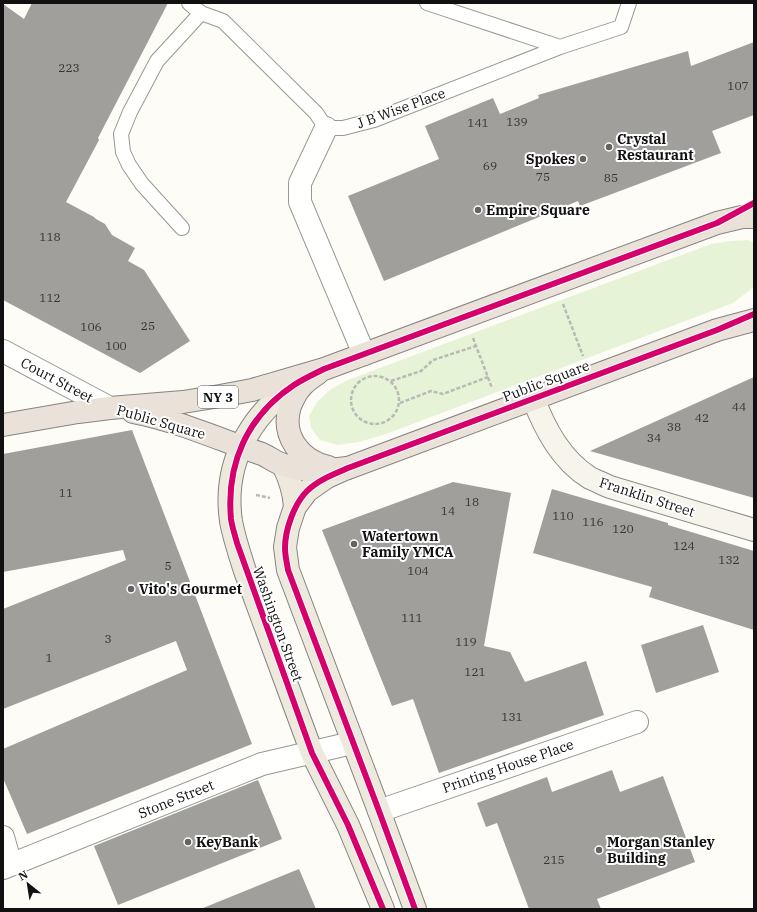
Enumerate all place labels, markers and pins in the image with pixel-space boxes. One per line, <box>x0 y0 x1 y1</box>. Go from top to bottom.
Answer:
place label: Crystal Restaurant <box>617 130 694 164</box>
marker: Crystal Restaurant <box>604 142 614 152</box>
place label: Spokes <box>526 150 575 168</box>
marker: Spokes <box>578 154 588 164</box>
place label: Empire Square <box>486 201 590 219</box>
marker: Empire Square <box>473 205 483 215</box>
place label: Watertown Family YMCA <box>362 527 454 561</box>
marker: Watertown Family YMCA <box>349 539 359 549</box>
place label: Vito's Gourmet <box>139 580 242 598</box>
marker: Vito's Gourmet <box>126 584 136 594</box>
place label: KeyBank <box>196 833 258 851</box>
place label: Morgan Stanley Building <box>607 833 715 867</box>
marker: KeyBank <box>183 837 193 847</box>
marker: Morgan Stanley Building <box>594 845 604 855</box>

